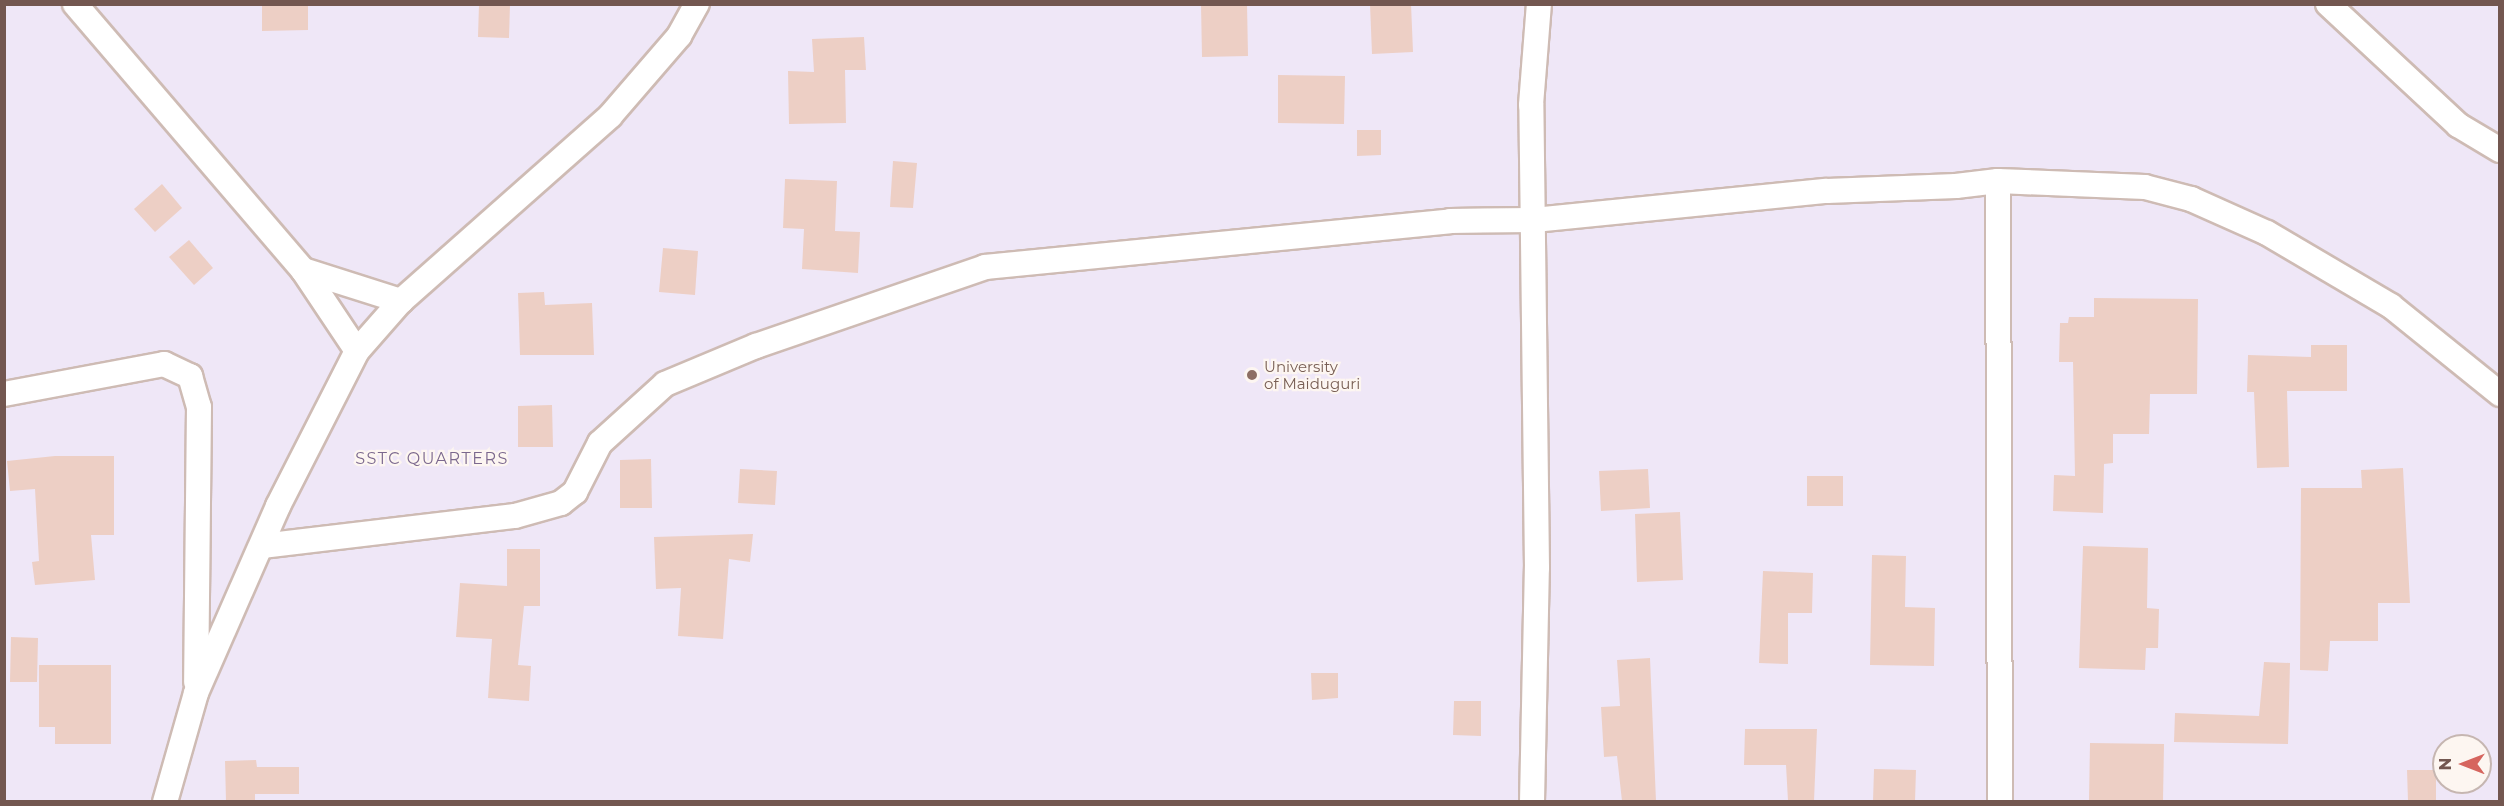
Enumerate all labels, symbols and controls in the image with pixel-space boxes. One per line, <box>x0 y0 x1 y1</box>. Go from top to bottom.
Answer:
place label: University of Maiduguri <box>1264 357 1360 392</box>
marker: University of Maiduguri <box>1245 368 1259 382</box>
district label: SSTC QUARTERS <box>355 449 509 469</box>
north arrow <box>2432 734 2492 794</box>
text: N <box>2436 758 2455 770</box>

